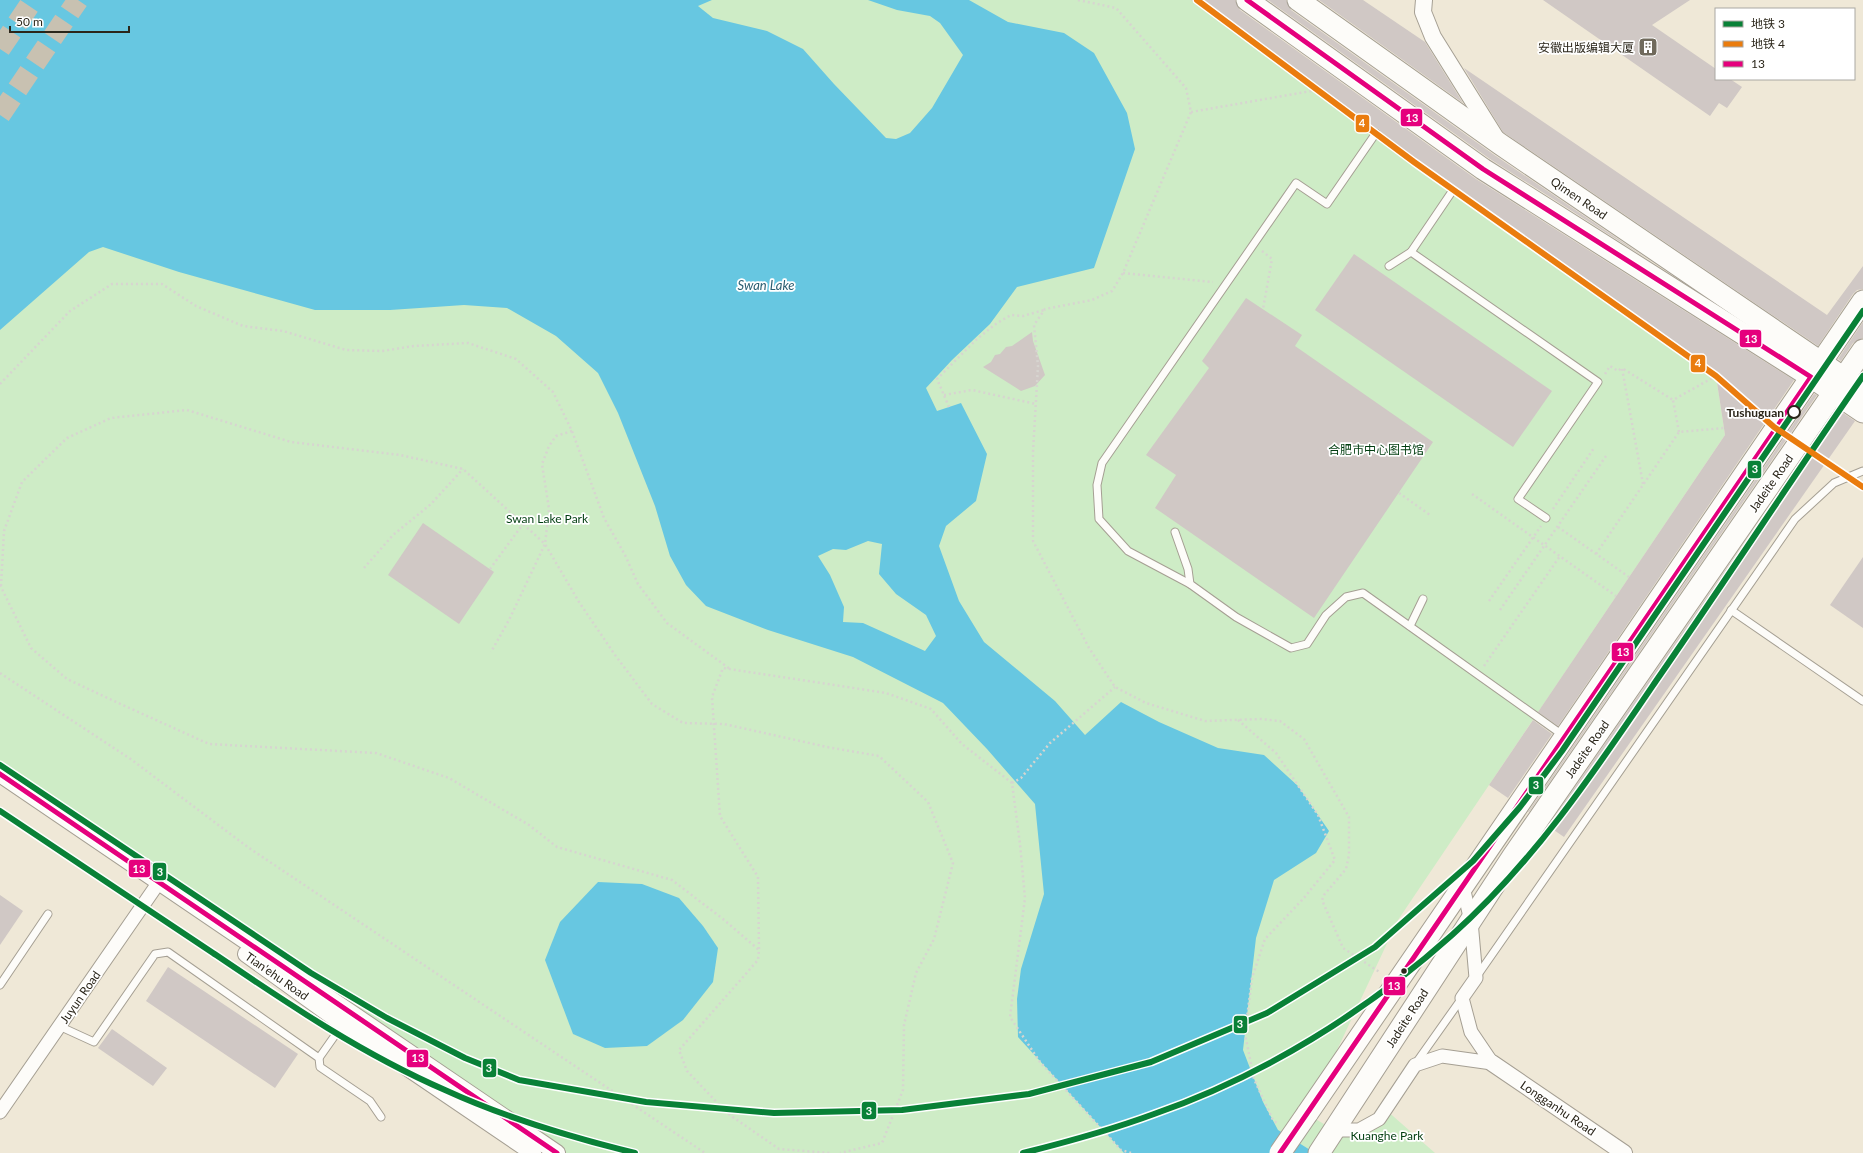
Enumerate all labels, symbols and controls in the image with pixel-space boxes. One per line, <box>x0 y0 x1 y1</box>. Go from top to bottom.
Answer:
scale bar <box>10 8 129 34</box>
legend <box>1715 8 1855 80</box>
text: 50 m <box>16 14 43 29</box>
text: 地铁 3 <box>1751 16 1785 31</box>
building icon: 安徽出版编辑大厦 <box>1637 36 1659 58</box>
text: 地铁 4 <box>1751 36 1785 51</box>
place label: 安徽出版编辑大厦 <box>1538 40 1634 55</box>
text: 13 <box>1751 56 1765 71</box>
line badge: 13 <box>1400 108 1423 127</box>
text: 13 <box>1406 111 1418 124</box>
line badge: 4 <box>1355 114 1370 133</box>
text: 4 <box>1359 116 1366 129</box>
street label: Qimen Road <box>1548 174 1610 222</box>
water label: Swan Lake <box>738 277 794 293</box>
line badge: 13 <box>1739 329 1762 348</box>
text: 13 <box>1745 332 1757 345</box>
line badge: 4 <box>1690 354 1706 373</box>
text: 4 <box>1695 356 1702 369</box>
place label: Tushuguan <box>1726 405 1784 420</box>
marker: Tushuguan <box>1787 405 1801 419</box>
park label: 合肥市中心图书馆 <box>1328 442 1424 457</box>
street label: Jadeite Road <box>1746 451 1796 515</box>
line badge: 3 <box>1747 460 1762 479</box>
text: 3 <box>1752 462 1758 475</box>
park label: Swan Lake Park <box>506 511 589 526</box>
line badge: 13 <box>1611 642 1634 662</box>
text: 13 <box>1617 645 1629 658</box>
street label: Jadeite Road <box>1562 717 1612 781</box>
line badge: 3 <box>1528 776 1544 795</box>
text: 3 <box>1533 778 1539 791</box>
line badge: 13 <box>128 859 151 878</box>
text: 13 <box>133 862 145 875</box>
line badge: 3 <box>152 862 167 881</box>
text: 3 <box>157 865 163 878</box>
street label: Tian'ehu Road <box>242 949 312 1003</box>
unlabelled marker <box>1399 966 1409 976</box>
street label: Juyun Road <box>56 968 104 1026</box>
line badge: 13 <box>1383 976 1406 996</box>
text: 13 <box>1388 979 1400 992</box>
street label: Jadeite Road <box>1382 986 1432 1050</box>
line badge: 3 <box>1233 1015 1248 1034</box>
text: 3 <box>1237 1017 1243 1030</box>
line badge: 13 <box>406 1049 429 1068</box>
text: 13 <box>412 1051 424 1064</box>
line badge: 3 <box>482 1058 497 1078</box>
text: 3 <box>486 1061 492 1074</box>
street label: Longganhu Road <box>1518 1077 1598 1139</box>
line badge: 3 <box>861 1101 877 1120</box>
text: 3 <box>866 1104 872 1117</box>
park label: Kuanghe Park <box>1351 1128 1424 1143</box>

